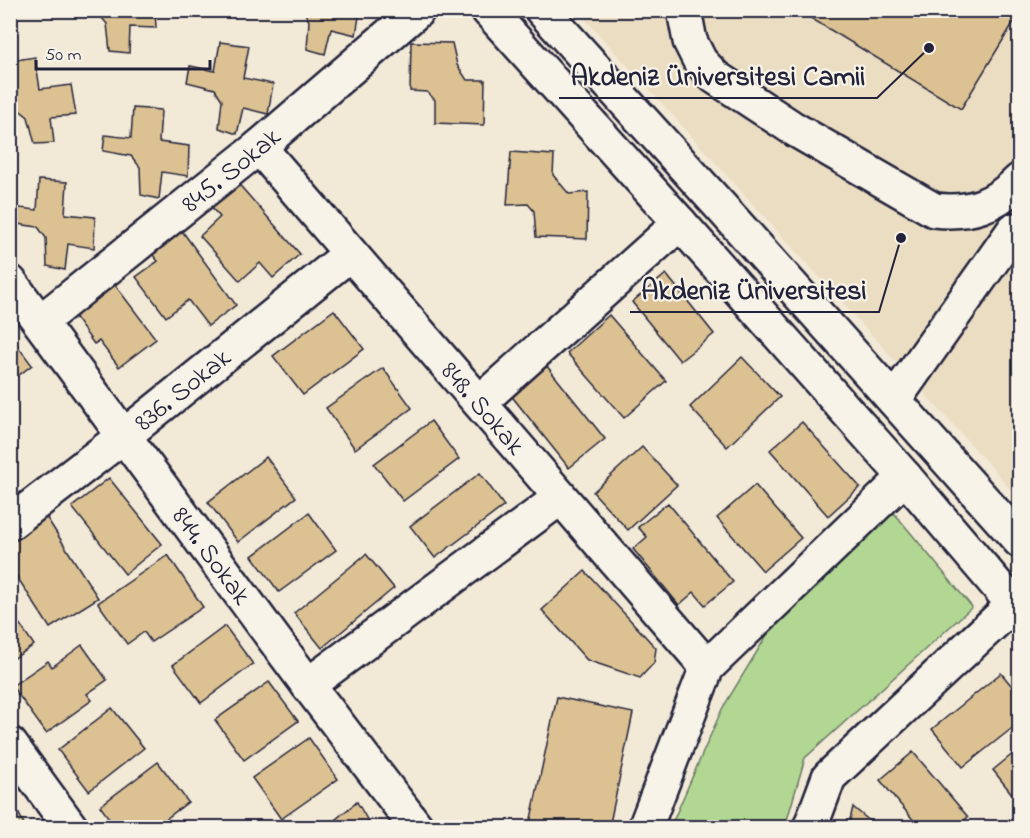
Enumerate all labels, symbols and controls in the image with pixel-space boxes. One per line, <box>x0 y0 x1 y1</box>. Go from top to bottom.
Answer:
scale bar <box>36 33 210 71</box>
text: 50 m <box>45 43 82 69</box>
callout: Akdeniz Üniversitesi Camii <box>559 52 877 98</box>
text: Akdeniz Üniversitesi Camii <box>571 58 865 99</box>
street label: 845. Sokak <box>174 119 291 224</box>
callout: Akdeniz Üniversitesi <box>630 266 879 312</box>
text: Akdeniz Üniversitesi <box>641 272 867 313</box>
street label: 836. Sokak <box>127 340 240 442</box>
street label: 848. Sokak <box>430 354 533 465</box>
street label: 844. Sokak <box>161 500 260 614</box>

